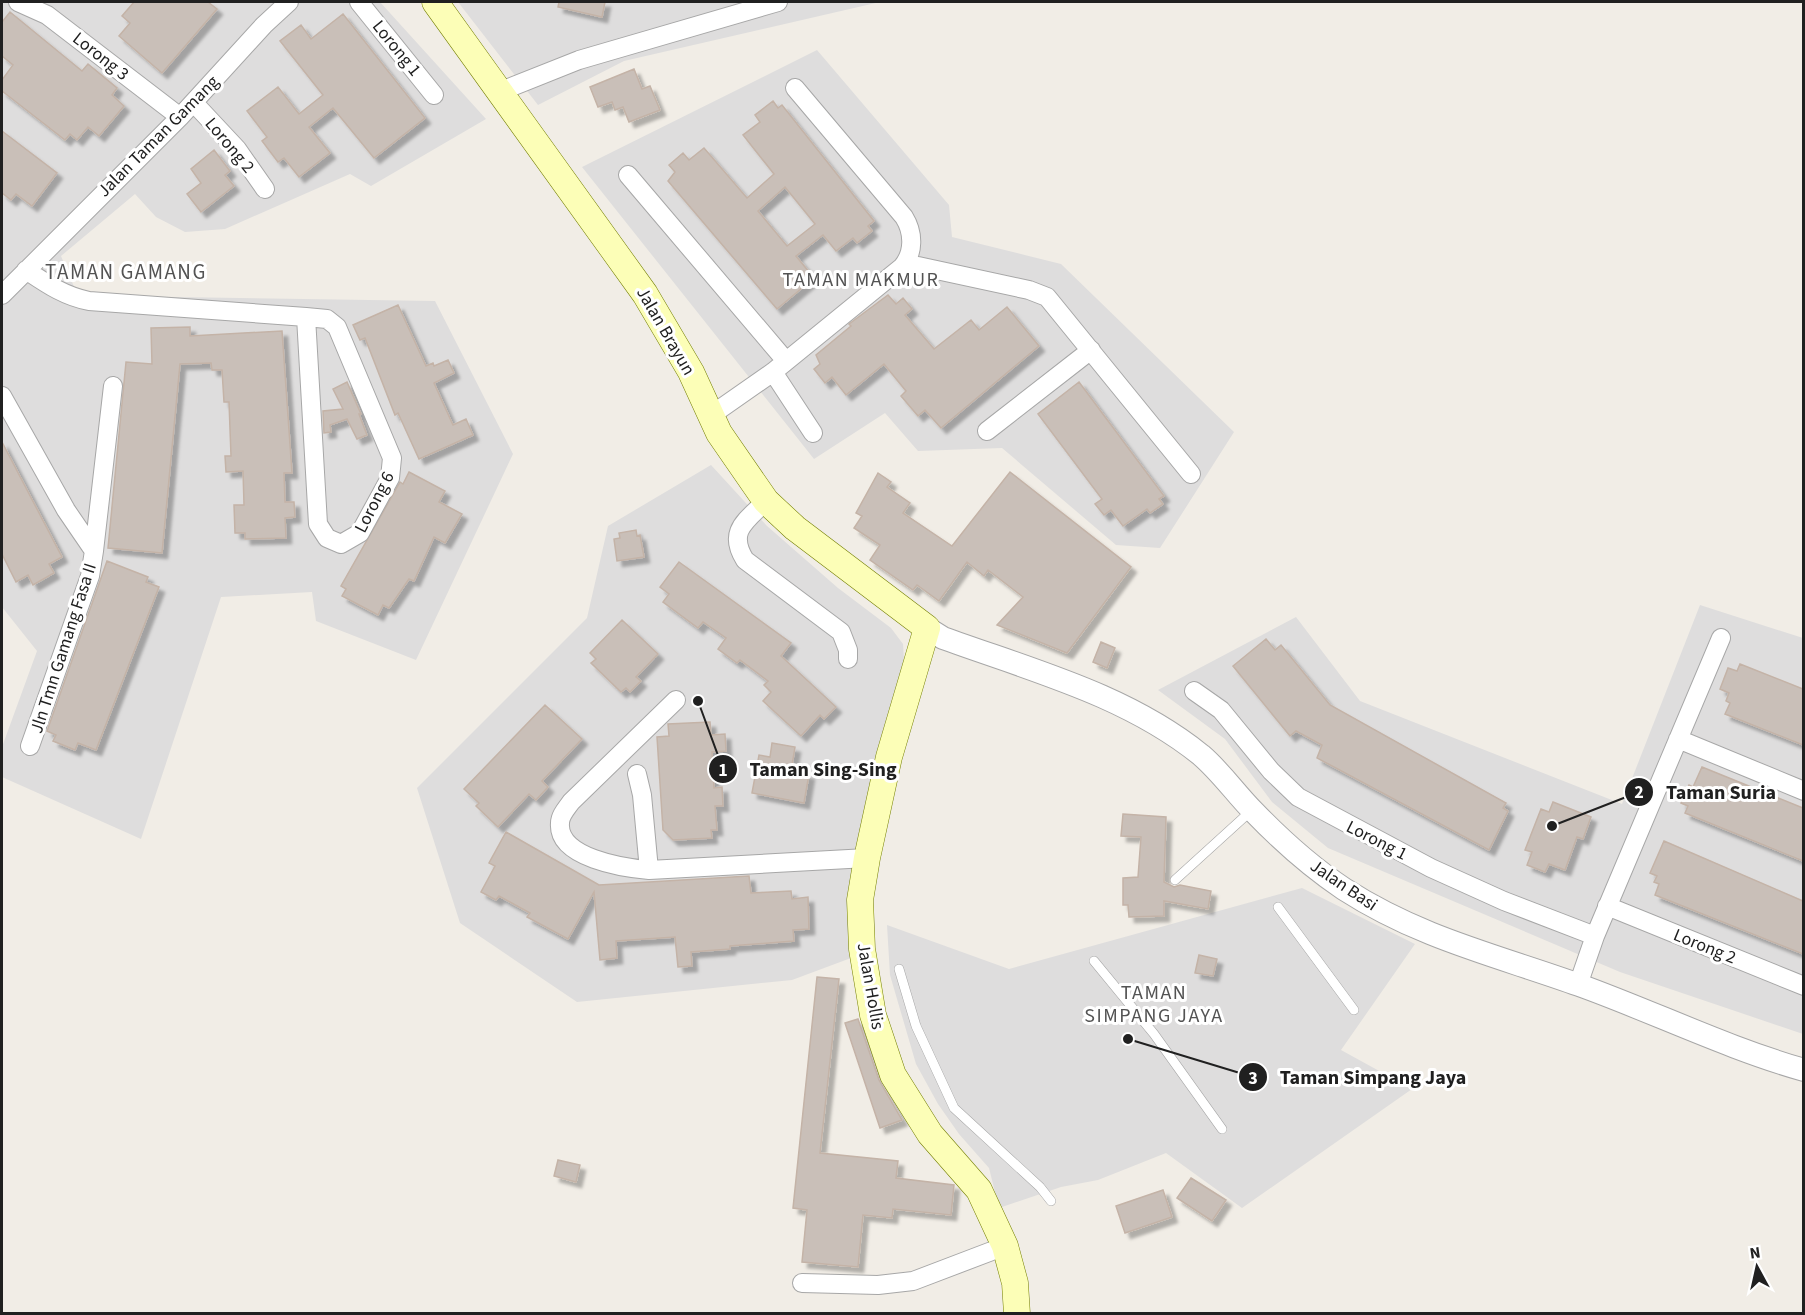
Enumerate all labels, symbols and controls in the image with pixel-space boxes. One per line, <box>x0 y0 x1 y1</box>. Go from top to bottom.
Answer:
street label: Lorong 1 <box>366 15 427 82</box>
street label: Lorong 3 <box>67 26 134 86</box>
street label: Jalan Taman Gamang <box>92 70 225 203</box>
street label: Lorong 2 <box>199 112 260 179</box>
district label: TAMAN GAMANG <box>45 257 207 287</box>
district label: TAMAN MAKMUR <box>783 266 939 294</box>
street label: Jalan Brayun <box>630 282 701 380</box>
street label: Lorong 6 <box>348 467 400 537</box>
street label: Jln Tmn Gamang Fasa II <box>24 560 103 736</box>
callout: Taman Sing-Sing <box>708 750 909 788</box>
text: Taman Sing-Sing <box>749 756 897 784</box>
text: 1 <box>718 758 728 783</box>
callout: Taman Suria <box>1624 773 1788 811</box>
text: Taman Suria <box>1666 779 1776 807</box>
text: 2 <box>1634 780 1644 805</box>
street label: Lorong 1 <box>1342 814 1412 866</box>
street label: Jalan Basi <box>1305 854 1382 917</box>
street label: Lorong 2 <box>1670 923 1740 970</box>
street label: Jalan Hollis <box>851 941 890 1031</box>
district label: TAMAN SIMPANG JAYA <box>1084 979 1224 1030</box>
callout: Taman Simpang Jaya <box>1238 1058 1478 1096</box>
text: Taman Simpang Jaya <box>1280 1064 1466 1092</box>
text: 3 <box>1248 1066 1258 1091</box>
north arrow <box>1727 1237 1787 1297</box>
text: N <box>1748 1242 1762 1265</box>

